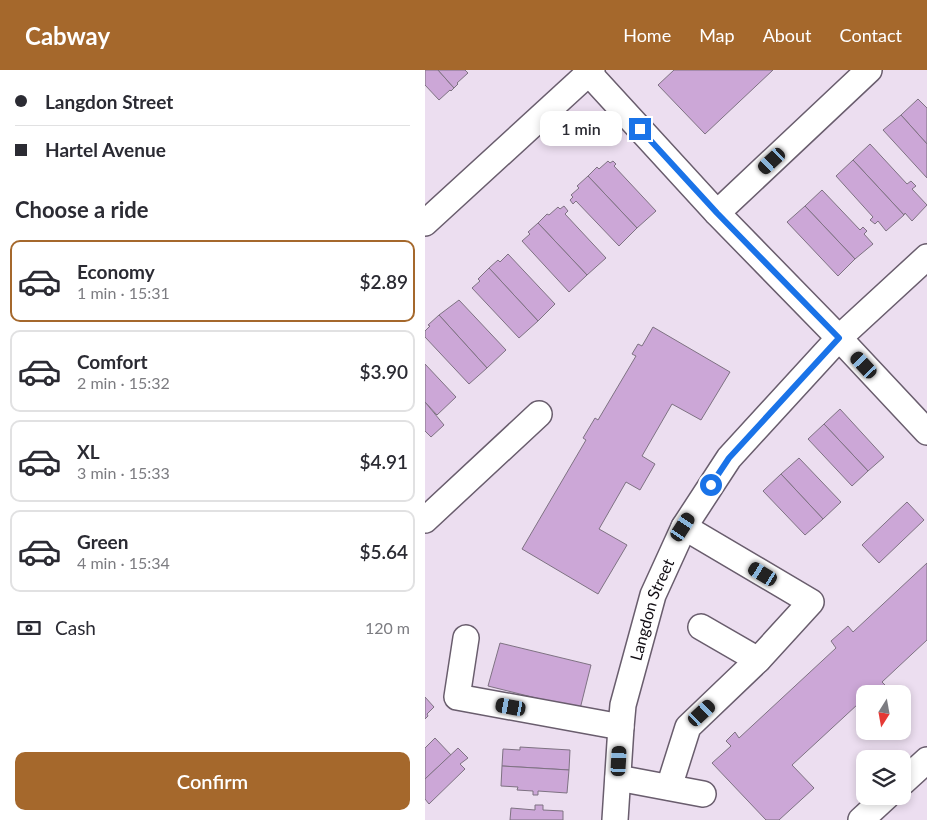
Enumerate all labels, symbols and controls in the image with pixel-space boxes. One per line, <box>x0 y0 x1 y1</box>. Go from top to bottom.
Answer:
text: Cabway <box>25 21 110 50</box>
text: Home <box>623 24 671 46</box>
text: Map <box>699 24 735 46</box>
text: About <box>763 24 812 46</box>
text: Contact <box>840 24 902 46</box>
text: Langdon Street <box>45 90 173 113</box>
callout: 1 min <box>540 112 623 146</box>
route end <box>629 118 651 140</box>
text: 1 min <box>561 119 601 138</box>
text: Hartel Avenue <box>45 138 166 161</box>
car <box>755 145 788 177</box>
text: Choose a ride <box>15 196 149 223</box>
icon: car <box>17 259 62 304</box>
text: Economy <box>77 260 155 283</box>
text: $2.89 <box>359 270 408 293</box>
text: 1 min · 15:31 <box>77 283 170 302</box>
icon: car <box>17 349 62 394</box>
car <box>848 349 879 381</box>
text: Comfort <box>77 350 148 373</box>
text: $3.90 <box>359 360 408 383</box>
text: 2 min · 15:32 <box>77 373 170 392</box>
icon: car <box>17 439 62 484</box>
text: XL <box>77 440 100 463</box>
text: $4.91 <box>359 450 408 473</box>
text: 3 min · 15:33 <box>77 463 170 482</box>
route start <box>700 474 722 496</box>
car <box>668 510 697 544</box>
icon: car <box>17 529 62 574</box>
text: Green <box>77 530 128 553</box>
text: $5.64 <box>359 540 408 563</box>
text: 4 min · 15:34 <box>77 553 170 572</box>
street label: Langdon Street <box>626 555 677 663</box>
car <box>746 560 779 588</box>
icon: cash <box>15 614 43 642</box>
text: Cash <box>55 616 96 639</box>
text: 120 m <box>365 618 410 637</box>
north arrow <box>856 685 911 740</box>
map controls <box>856 685 911 805</box>
car <box>494 697 527 717</box>
car <box>685 697 718 729</box>
car <box>610 746 627 776</box>
button: layers <box>856 750 911 805</box>
button: Confirm <box>15 752 410 810</box>

